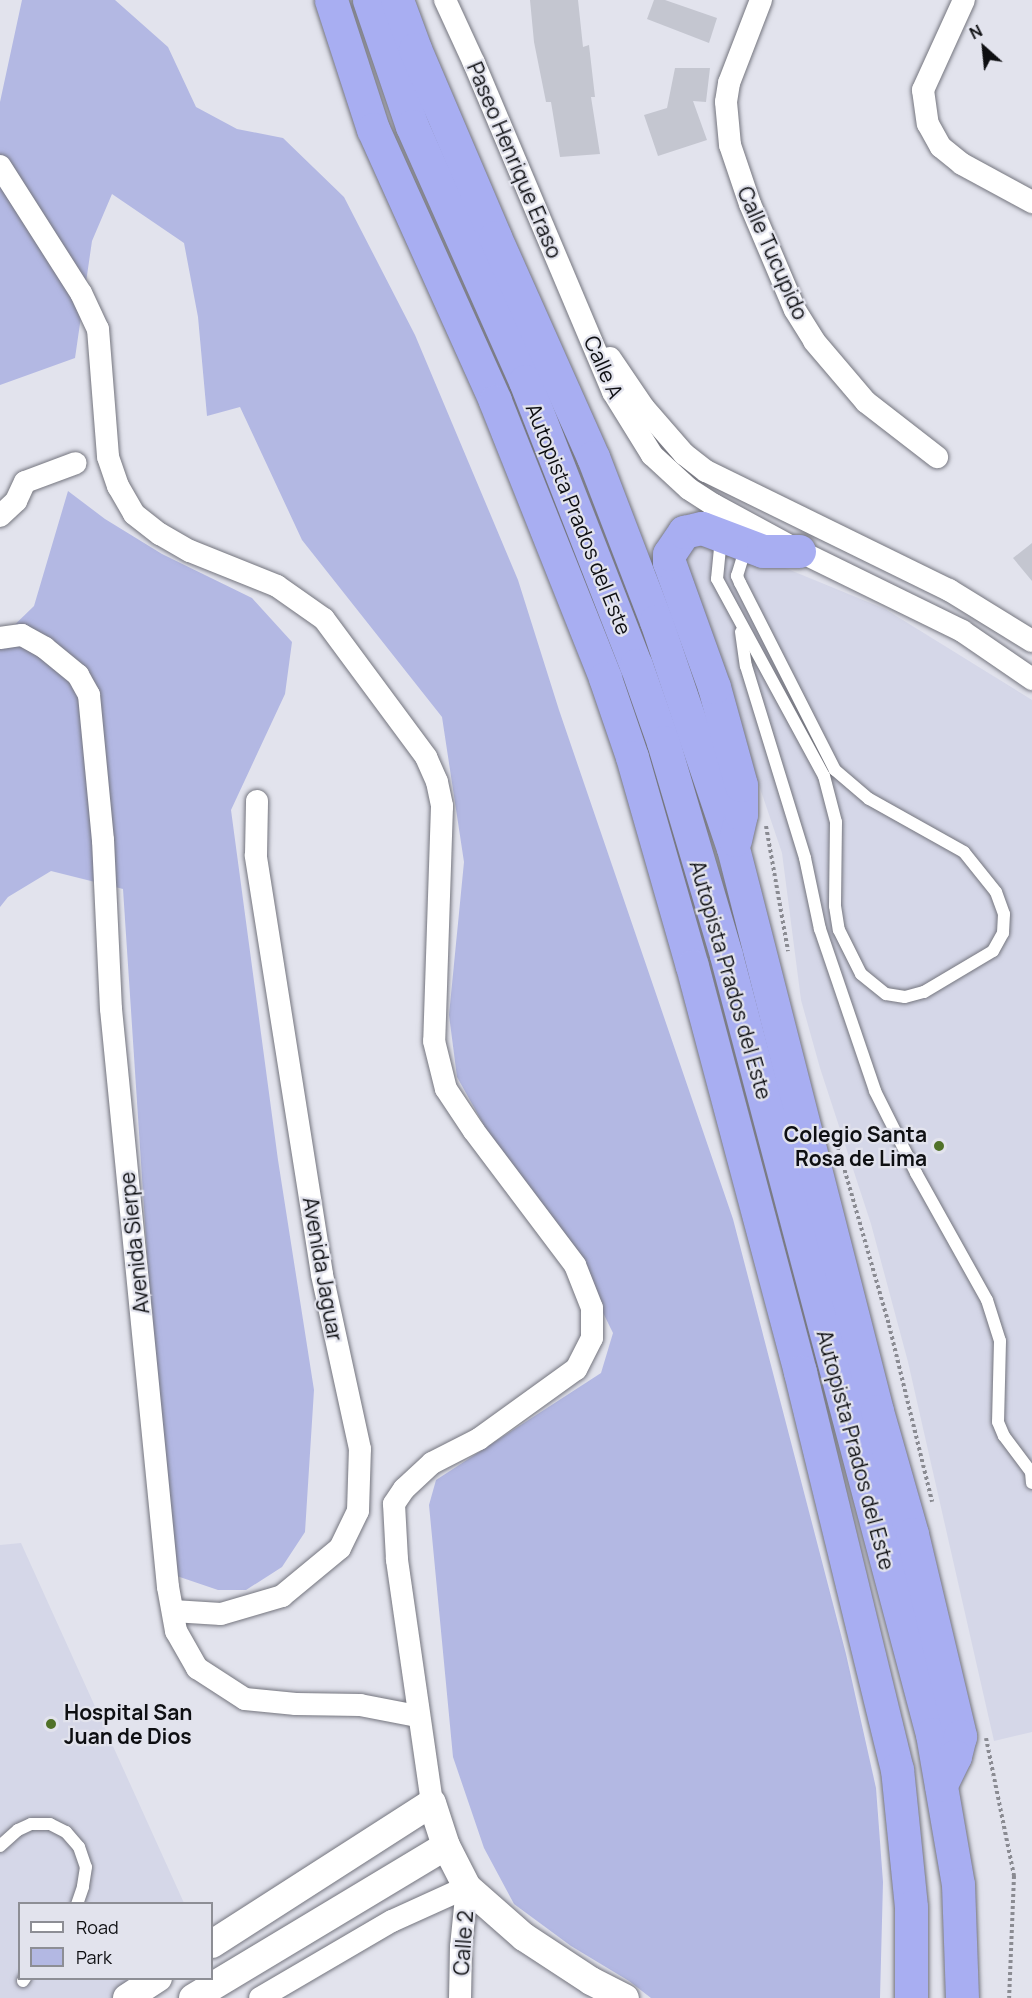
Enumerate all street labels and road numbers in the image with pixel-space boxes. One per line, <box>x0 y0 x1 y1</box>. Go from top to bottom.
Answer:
street label: Paseo Henrique Eraso <box>462 58 568 262</box>
street label: Calle Tucupido <box>732 182 814 324</box>
street label: Calle A <box>579 332 629 402</box>
street label: Autopista Prados del Este <box>521 400 637 638</box>
street label: Autopista Prados del Este <box>685 858 777 1102</box>
street label: Avenida Sierpe <box>114 1171 154 1315</box>
street label: Avenida Jaguar <box>298 1195 348 1343</box>
street label: Autopista Prados del Este <box>812 1327 900 1573</box>
street label: Calle 2 <box>448 1910 478 1976</box>

